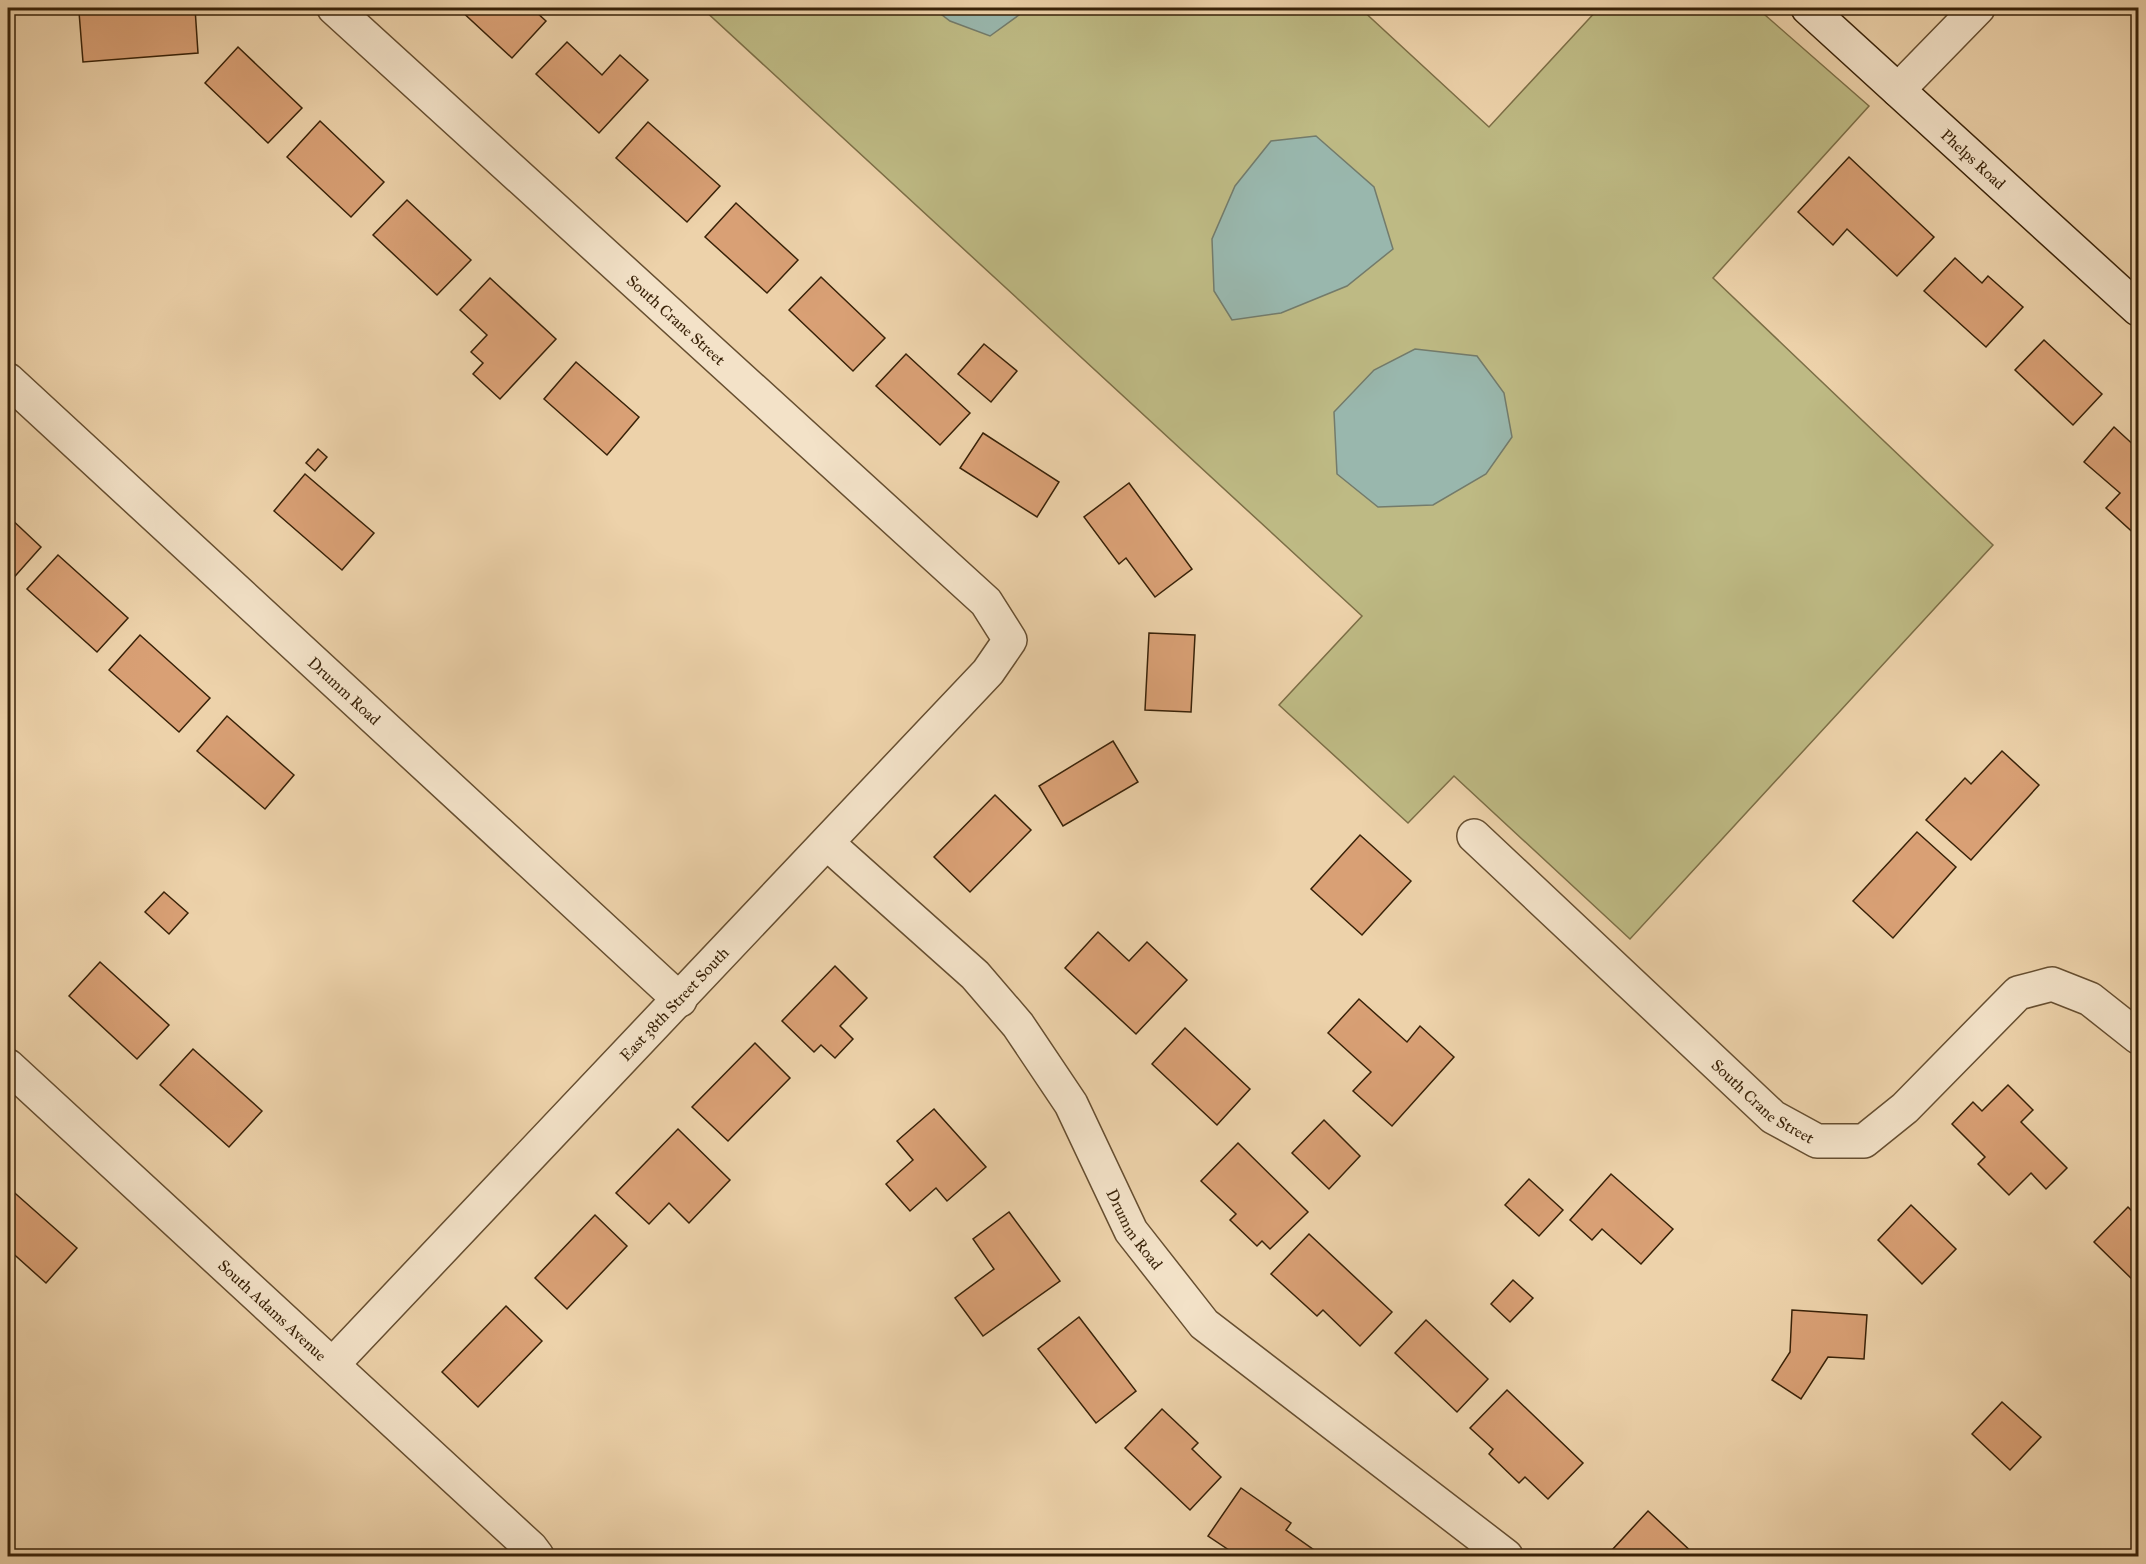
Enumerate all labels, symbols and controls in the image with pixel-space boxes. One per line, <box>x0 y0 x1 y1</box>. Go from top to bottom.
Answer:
street label: Phelps Road <box>1937 125 2010 193</box>
street label: South Crane Street <box>623 271 729 369</box>
street label: Drumm Road <box>304 652 385 729</box>
street label: East 38th Street South <box>616 943 732 1065</box>
street label: South Crane Street <box>1708 1055 1818 1147</box>
street label: Drumm Road <box>1103 1186 1167 1273</box>
street label: South Adams Avenue <box>215 1255 331 1365</box>

